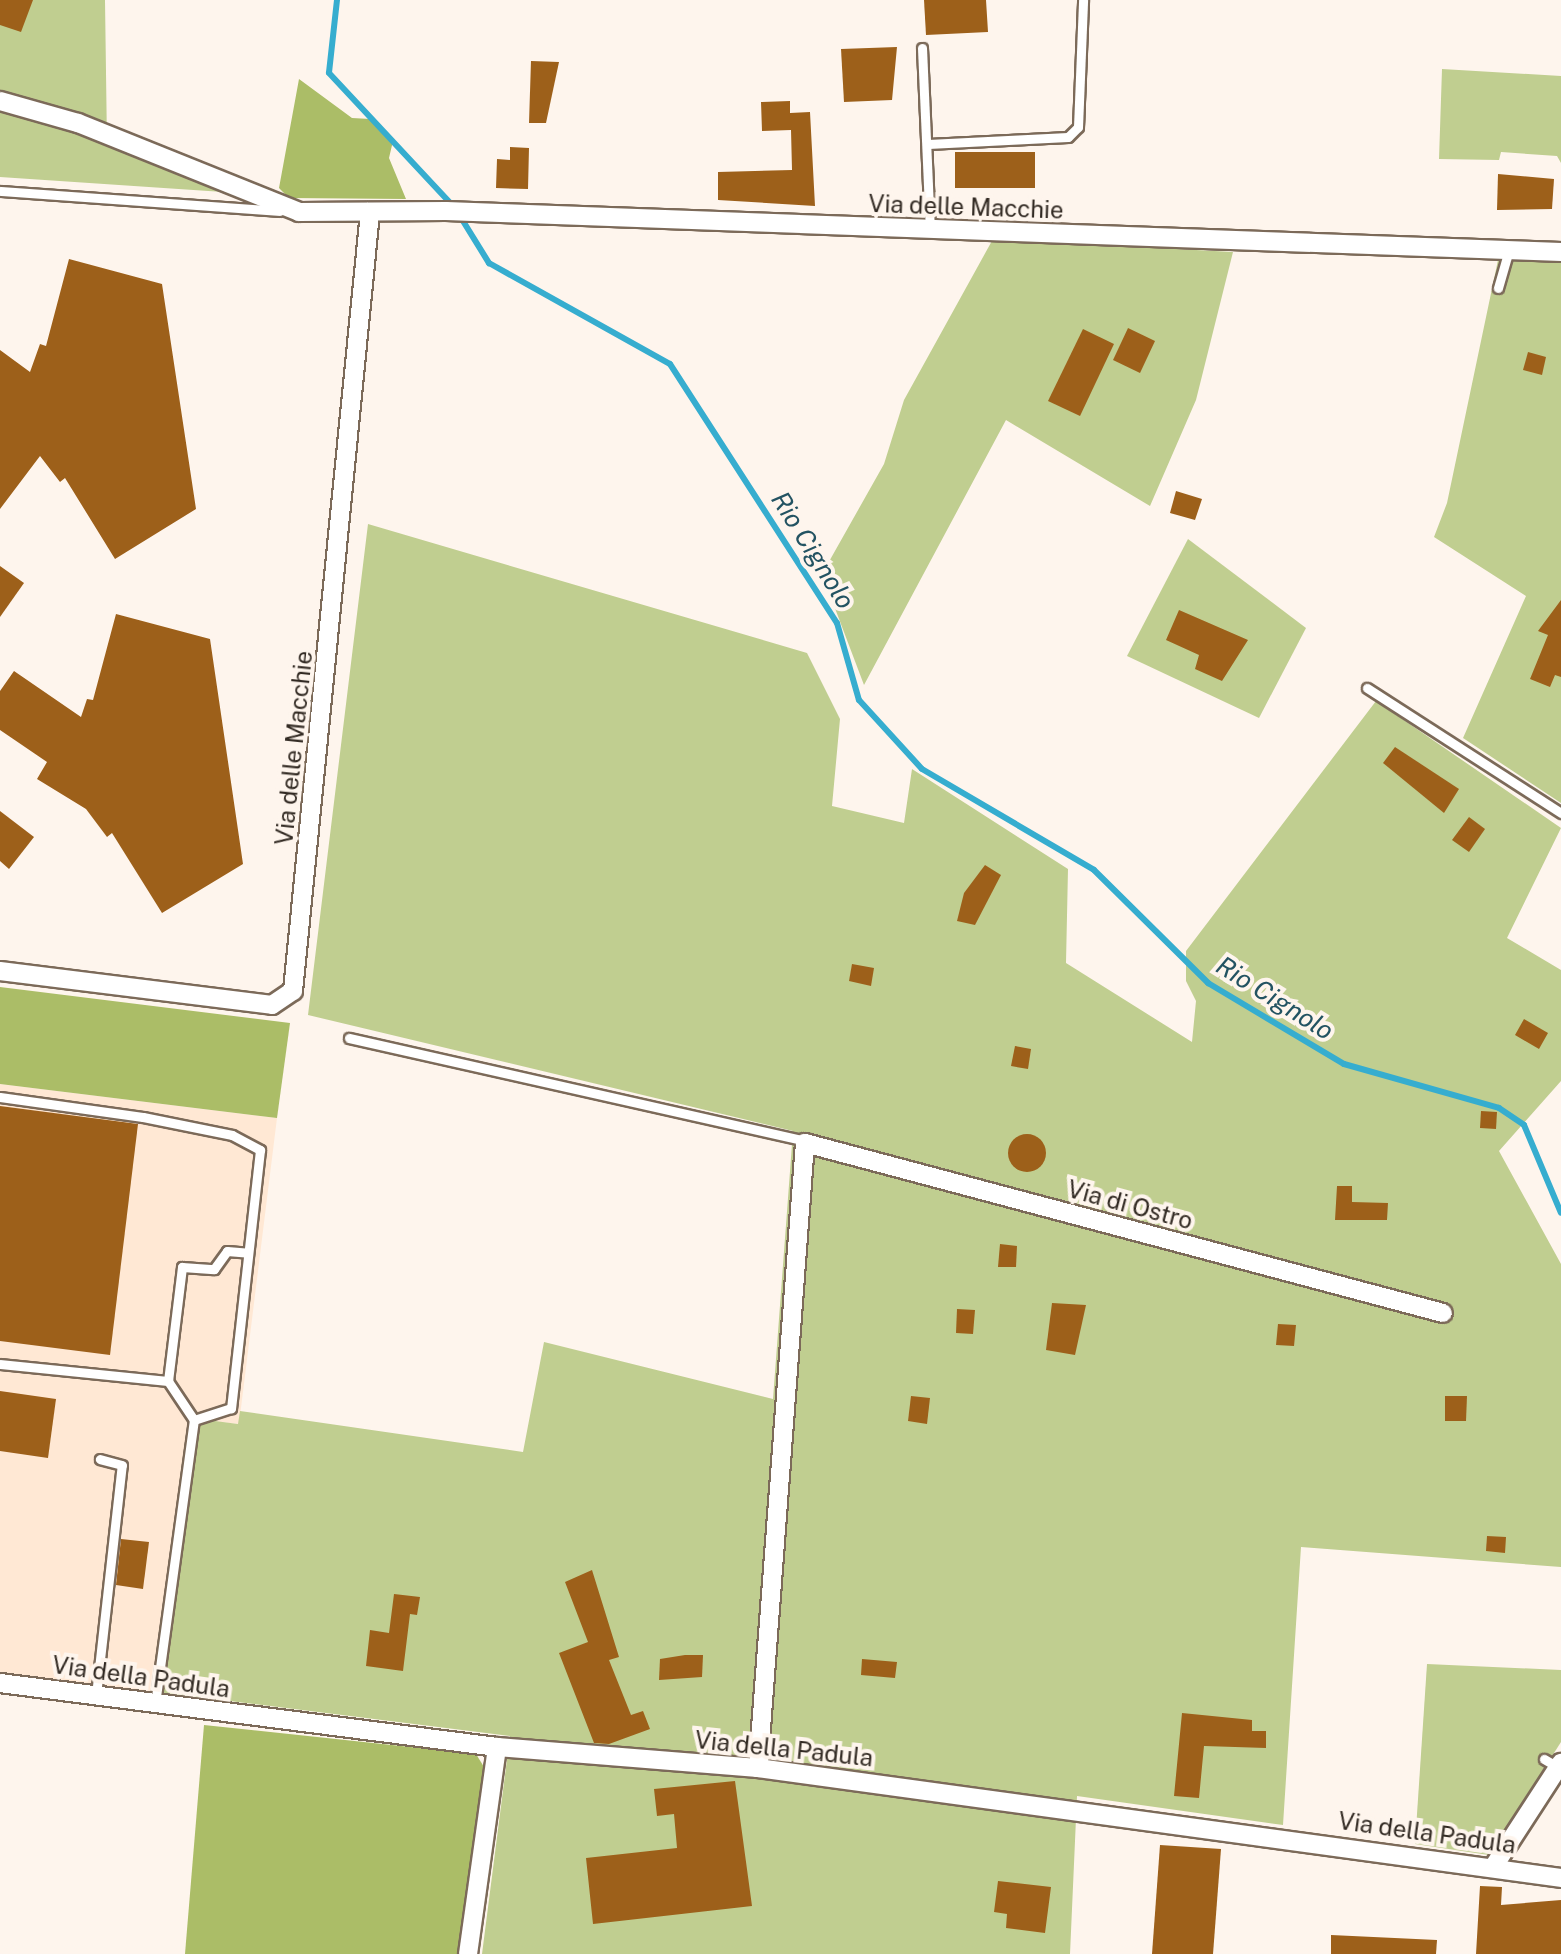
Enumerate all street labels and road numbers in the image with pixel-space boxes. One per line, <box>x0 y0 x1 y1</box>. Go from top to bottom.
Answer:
street label: Via delle Macchie <box>868 189 1064 225</box>
street label: Via delle Macchie <box>269 649 319 847</box>
street label: Via di Ostro <box>1064 1174 1196 1236</box>
street label: Via della Padula <box>50 1650 232 1704</box>
street label: Via della Padula <box>693 1725 875 1773</box>
street label: Via della Padula <box>1336 1806 1518 1860</box>

